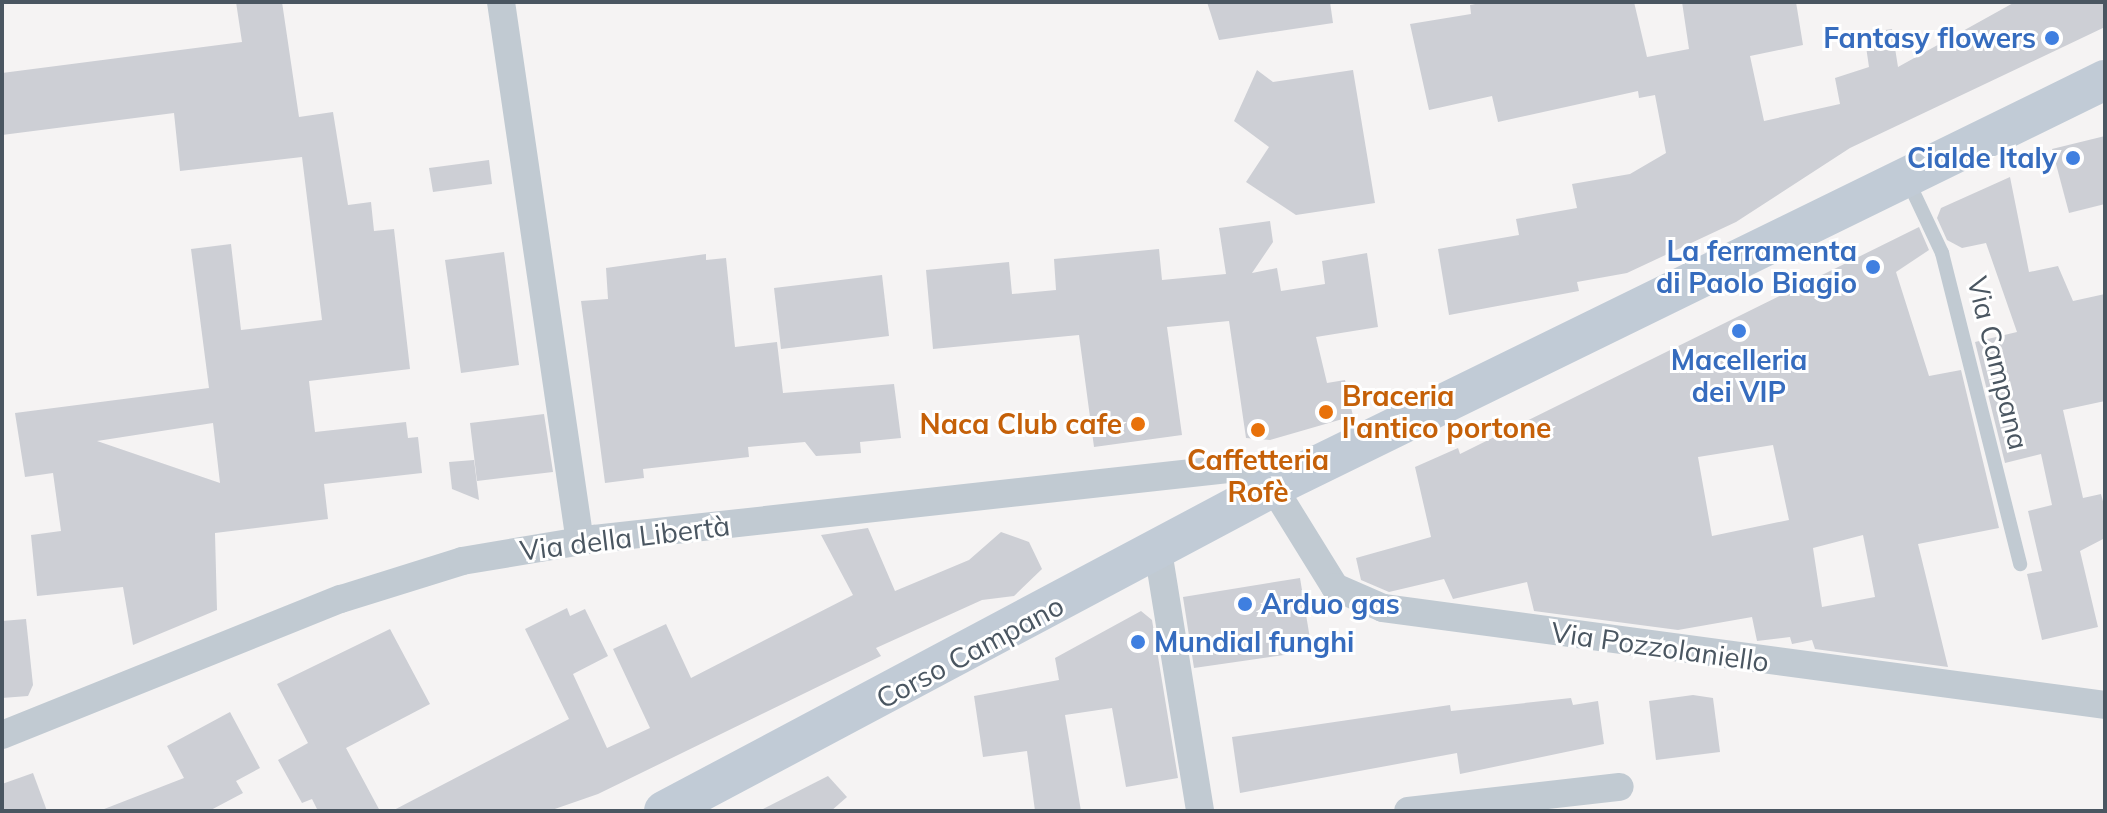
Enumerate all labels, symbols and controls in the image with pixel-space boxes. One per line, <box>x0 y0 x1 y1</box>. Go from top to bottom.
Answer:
place label: Fantasy flowers <box>1823 21 2036 55</box>
marker: Fantasy flowers <box>2043 29 2061 47</box>
place label: Cialde Italy <box>1907 141 2057 175</box>
marker: Cialde Italy <box>2064 149 2082 167</box>
place label: La ferramenta di Paolo Biagio <box>1656 234 1857 300</box>
marker: La ferramenta di Paolo Biagio <box>1864 258 1882 276</box>
street label: Via Campana <box>1960 273 2036 453</box>
marker: Macelleria dei VIP <box>1730 322 1748 340</box>
place label: Macelleria dei VIP <box>1671 343 1807 409</box>
place label: Braceria l'antico portone <box>1342 379 1551 445</box>
marker: Braceria l'antico portone <box>1317 403 1335 421</box>
place label: Naca Club cafe <box>920 407 1122 441</box>
marker: Naca Club cafe <box>1129 415 1147 433</box>
marker: Caffetteria Rofè <box>1249 421 1267 439</box>
place label: Caffetteria Rofè <box>1187 443 1329 509</box>
street label: Via della Libertà <box>518 508 732 568</box>
place label: Arduo gas <box>1261 587 1400 621</box>
street label: Corso Campano <box>871 588 1069 716</box>
marker: Arduo gas <box>1236 595 1254 613</box>
street label: Via Pozzolaniello <box>1549 615 1771 679</box>
place label: Mundial funghi <box>1154 625 1354 659</box>
marker: Mundial funghi <box>1129 633 1147 651</box>

